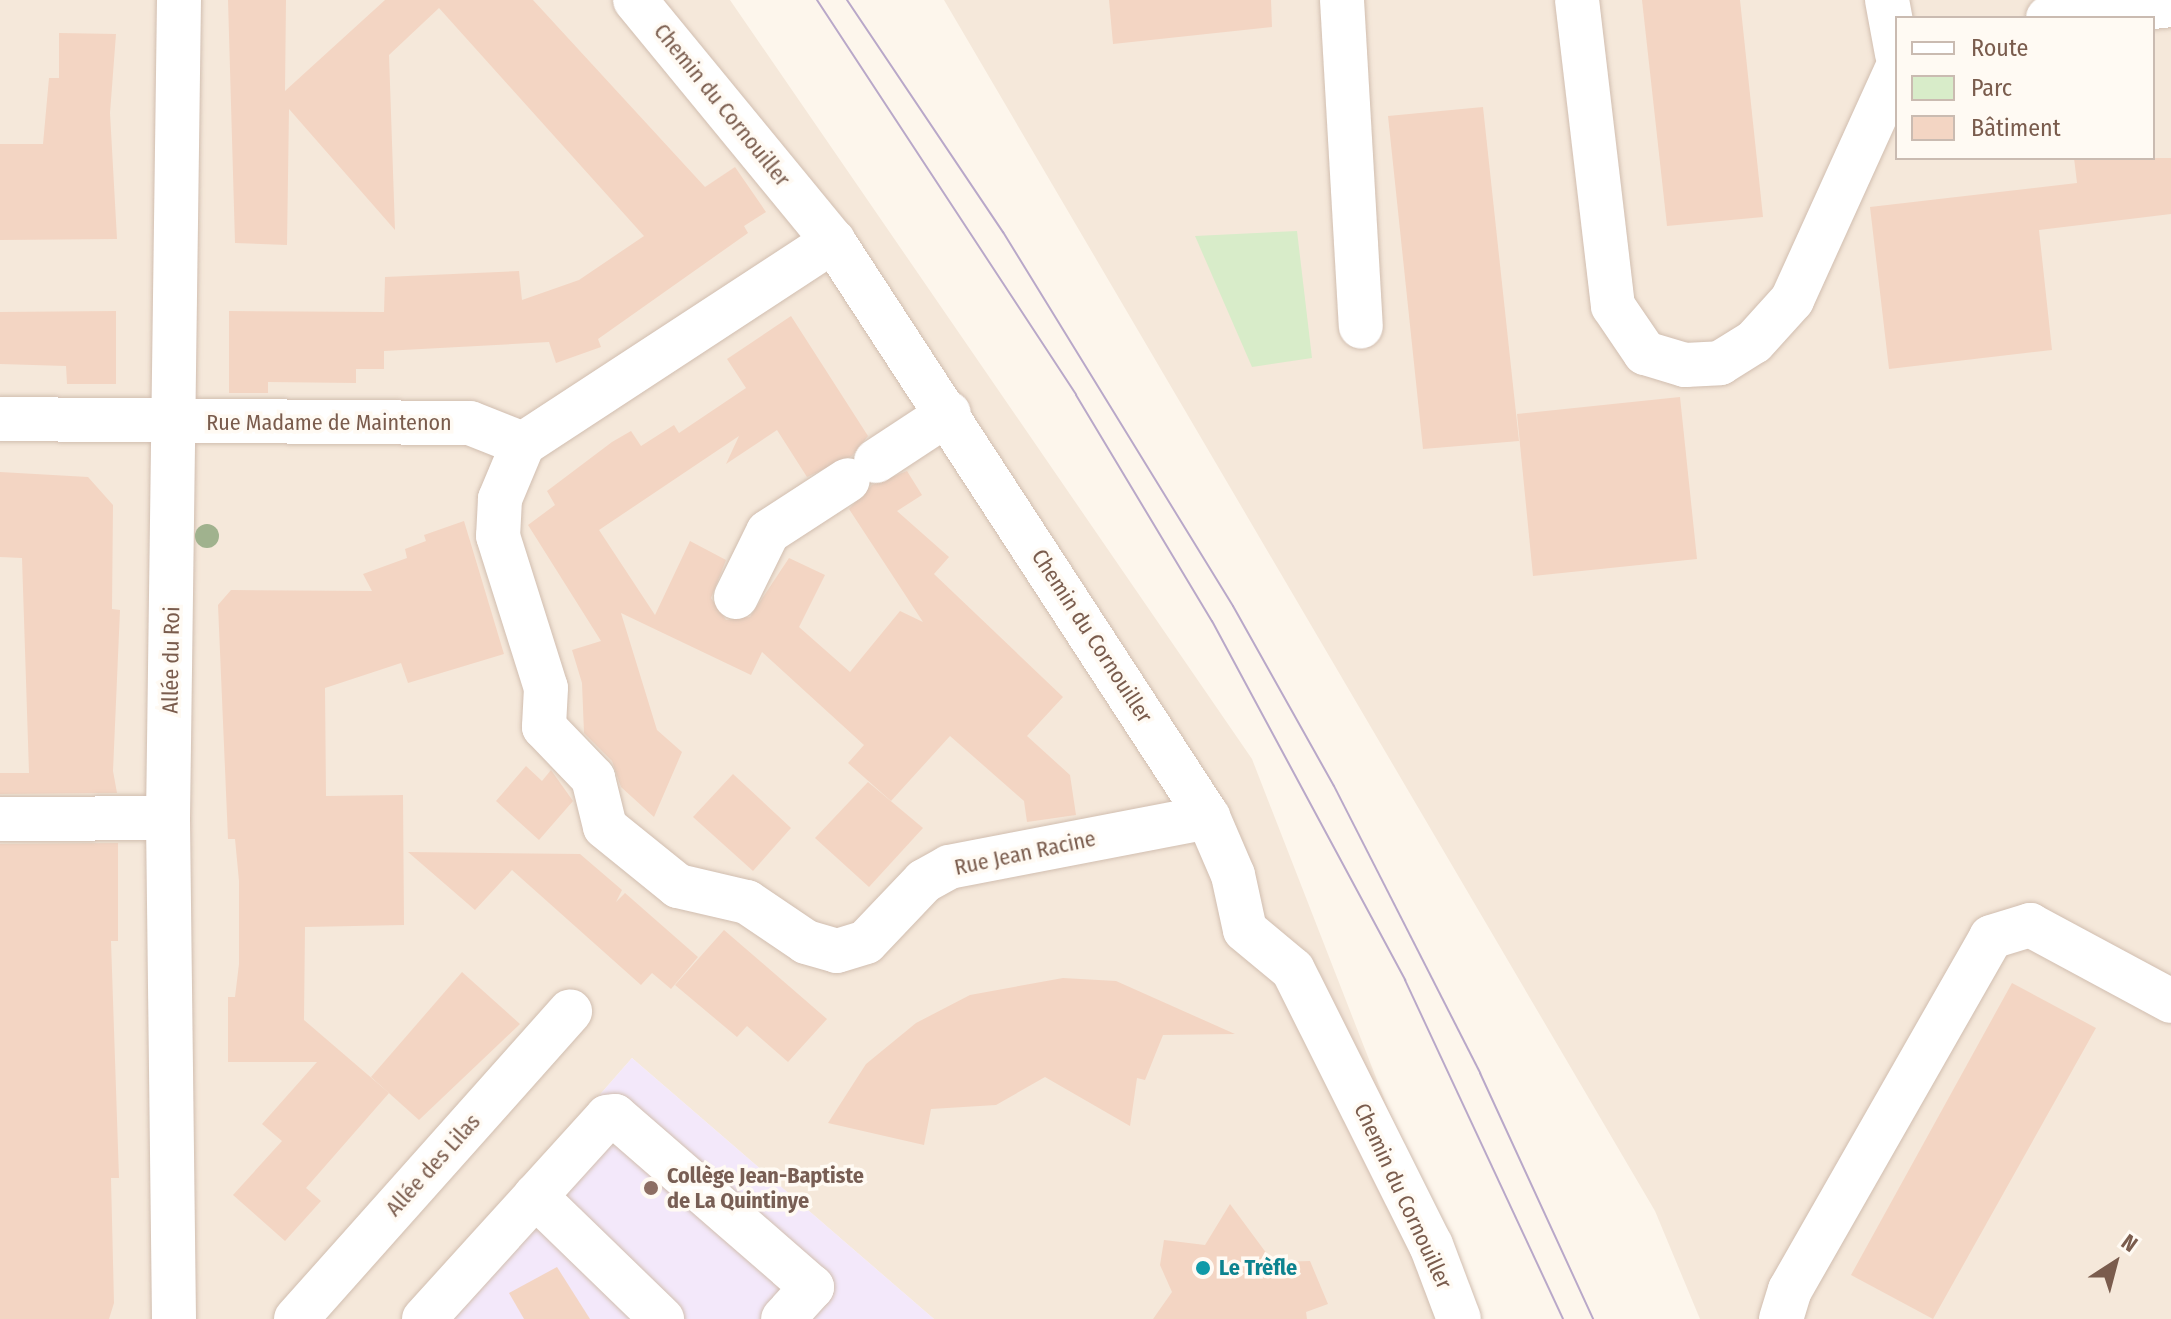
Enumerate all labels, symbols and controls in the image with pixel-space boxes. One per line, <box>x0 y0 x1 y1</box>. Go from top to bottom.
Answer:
legend <box>1895 16 2155 160</box>
street label: Chemin du Cornouiller <box>648 18 796 192</box>
text: Route <box>1971 34 2028 62</box>
text: Parc <box>1971 74 2012 102</box>
text: Bâtiment <box>1971 114 2061 142</box>
street label: Rue Madame de Maintenon <box>206 410 452 436</box>
street label: Chemin du Cornouiller <box>1026 544 1158 728</box>
street label: Allée du Roi <box>157 606 185 714</box>
street label: Rue Jean Racine <box>952 825 1098 881</box>
street label: Chemin du Cornouiller <box>1348 1099 1458 1293</box>
street label: Allée des Lilas <box>380 1109 486 1221</box>
place label: Collège Jean-Baptiste de La Quintinye <box>667 1162 864 1214</box>
marker: Collège Jean-Baptiste de La Quintinye <box>642 1179 660 1197</box>
north arrow <box>2075 1223 2155 1303</box>
text: N <box>2116 1228 2143 1258</box>
place label: Le Trèfle <box>1219 1255 1297 1281</box>
marker: Le Trèfle <box>1194 1259 1212 1277</box>

